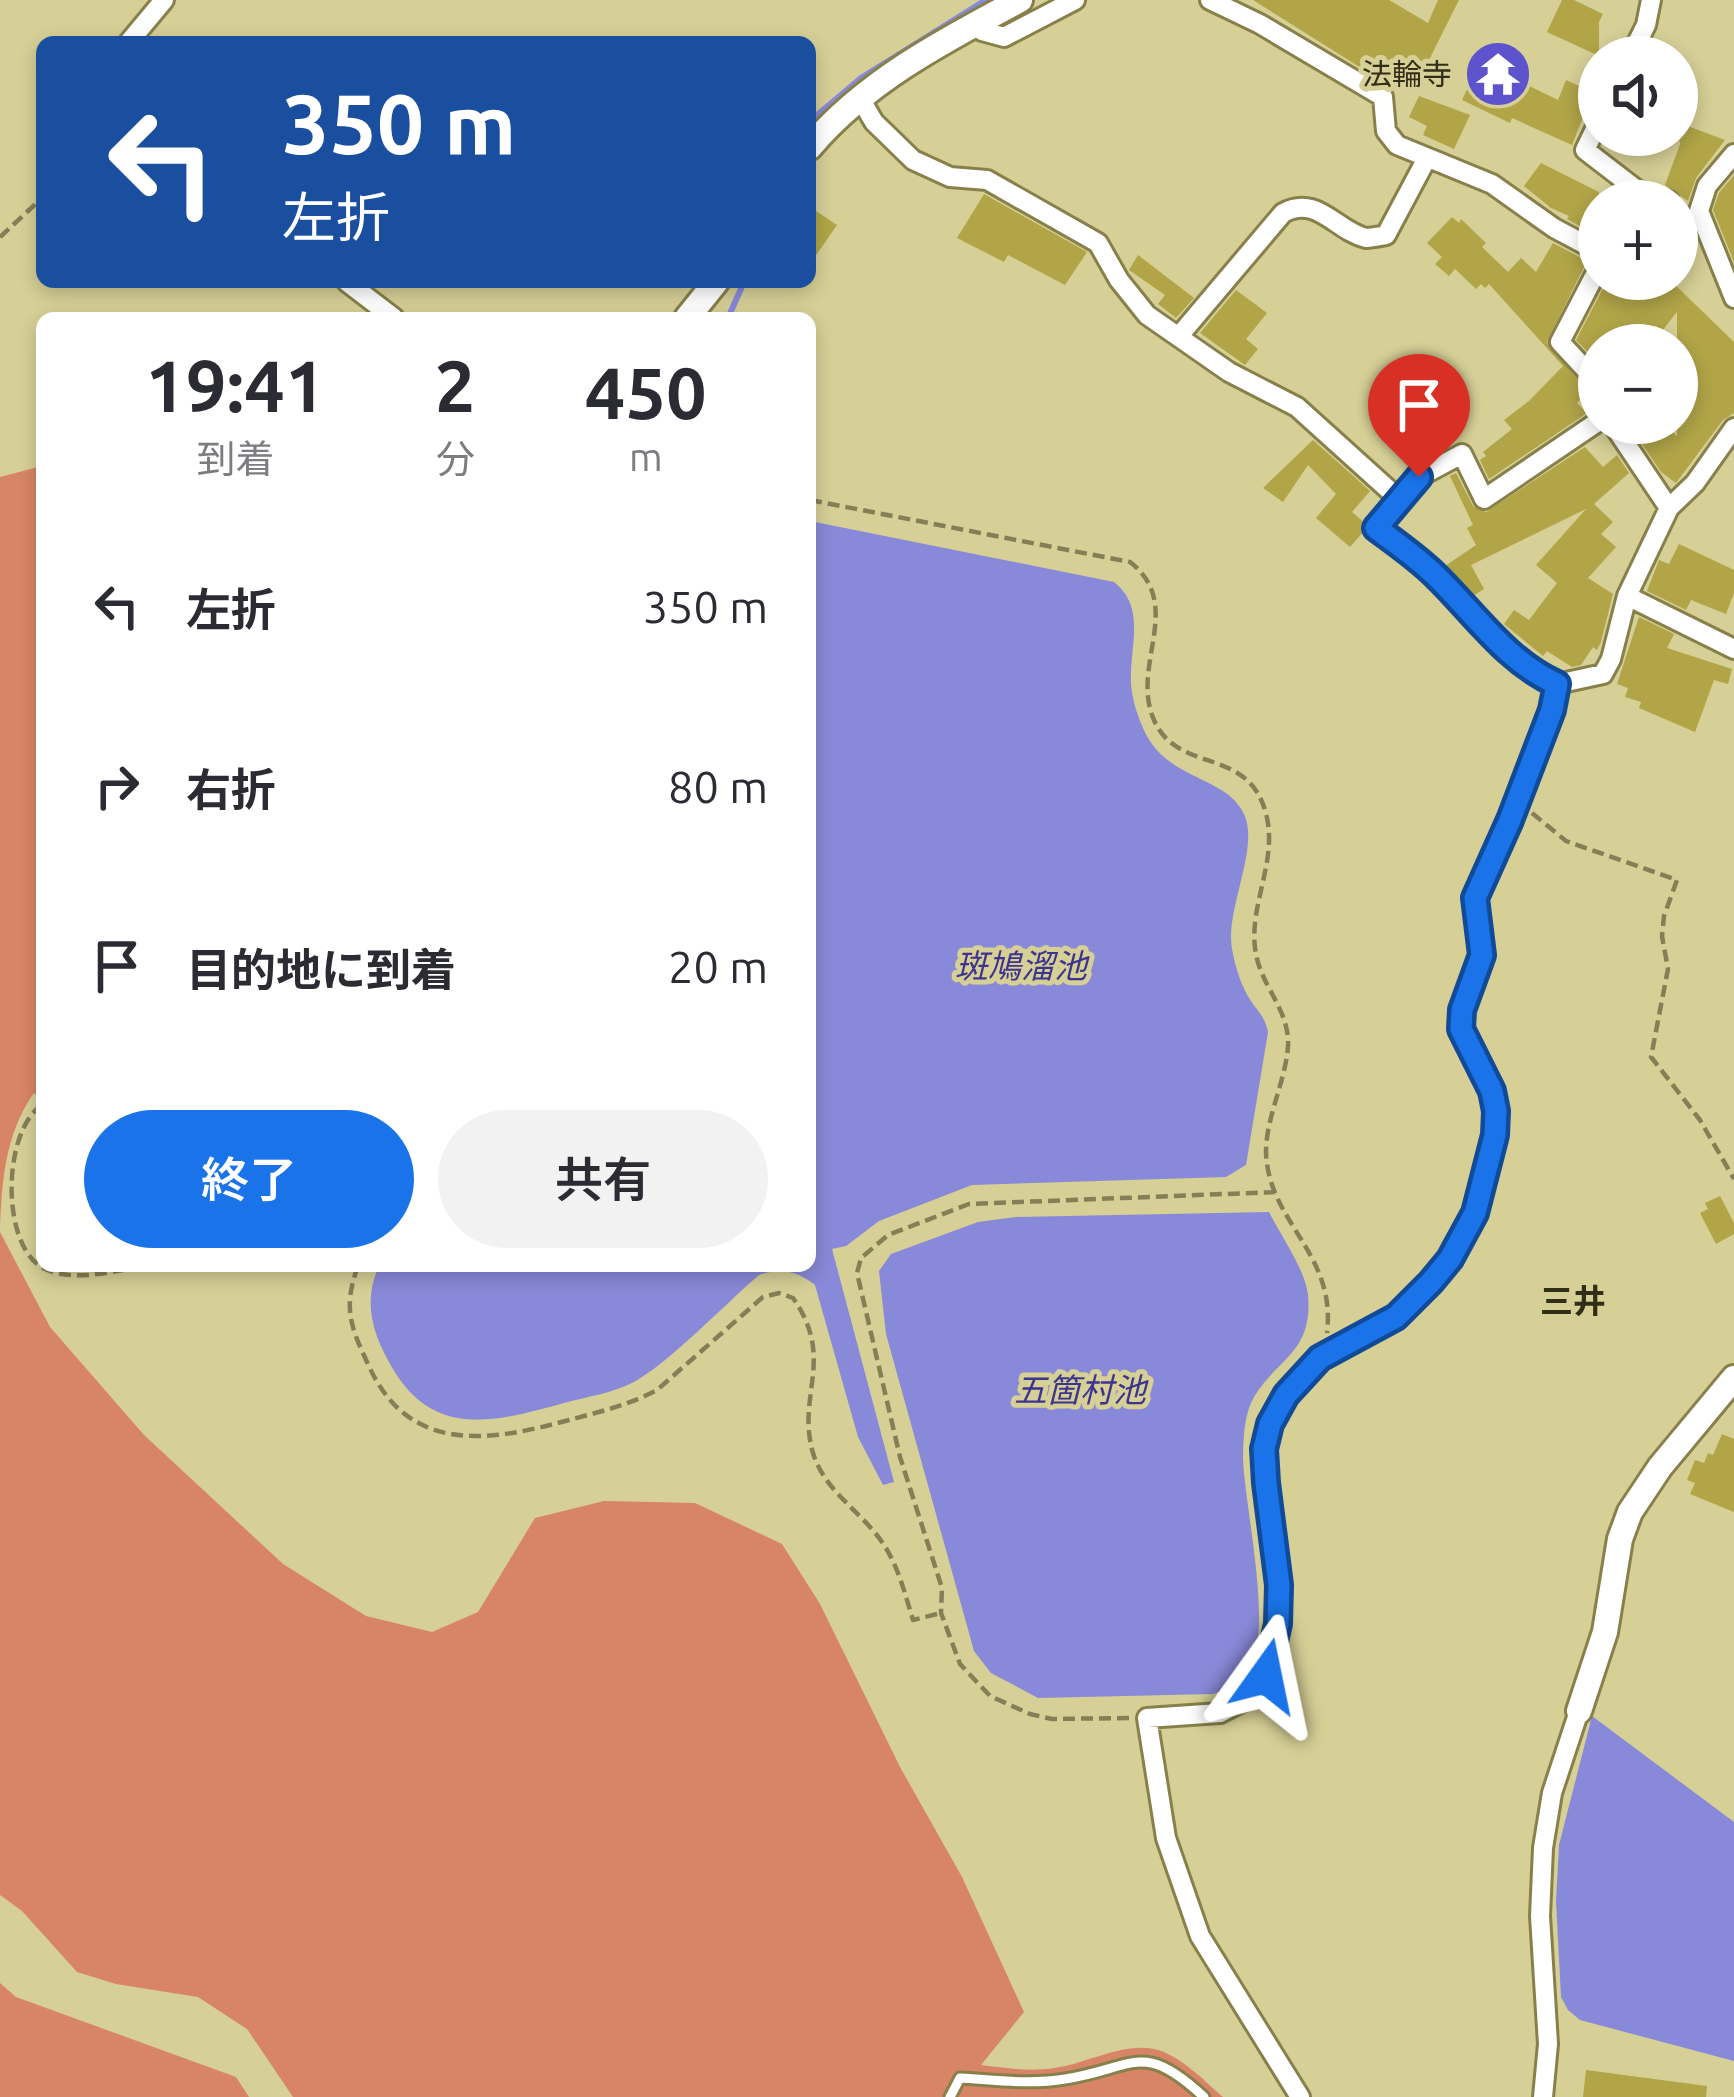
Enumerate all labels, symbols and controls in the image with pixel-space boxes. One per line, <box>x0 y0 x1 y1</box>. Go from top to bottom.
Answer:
map controls <box>1578 36 1698 444</box>
button: sound <box>1578 36 1698 156</box>
temple icon: 法輪寺 <box>1463 39 1533 109</box>
place label: 法輪寺 <box>1362 57 1452 91</box>
text: 350 m <box>282 76 516 170</box>
icon: left <box>84 84 240 240</box>
button: + <box>1578 180 1698 300</box>
text: 左折 <box>282 187 390 247</box>
button: − <box>1578 324 1698 444</box>
text: 19:41 <box>145 345 326 426</box>
text: 2 <box>435 345 475 426</box>
text: 450 <box>585 352 707 433</box>
pin <box>1368 354 1470 477</box>
icon: arrive <box>1386 372 1452 438</box>
text: m <box>629 435 663 478</box>
text: 到着 <box>196 437 274 480</box>
text: 分 <box>436 437 475 480</box>
icon: left <box>84 573 150 639</box>
text: 350 m <box>643 581 768 632</box>
text: 左折 <box>186 584 276 635</box>
icon: right <box>84 753 150 819</box>
text: 80 m <box>668 761 768 812</box>
text: 右折 <box>186 764 276 815</box>
icon: arrive <box>84 933 150 999</box>
text: 20 m <box>668 941 768 992</box>
text: 目的地に到着 <box>186 944 456 995</box>
water label: 斑鳩溜池 <box>955 947 1090 984</box>
button: 終了 <box>84 1110 414 1248</box>
button: 共有 <box>438 1110 768 1248</box>
district label: 三井 <box>1540 1282 1606 1319</box>
water label: 五箇村池 <box>1014 1371 1149 1408</box>
position arrow <box>1203 1613 1329 1739</box>

